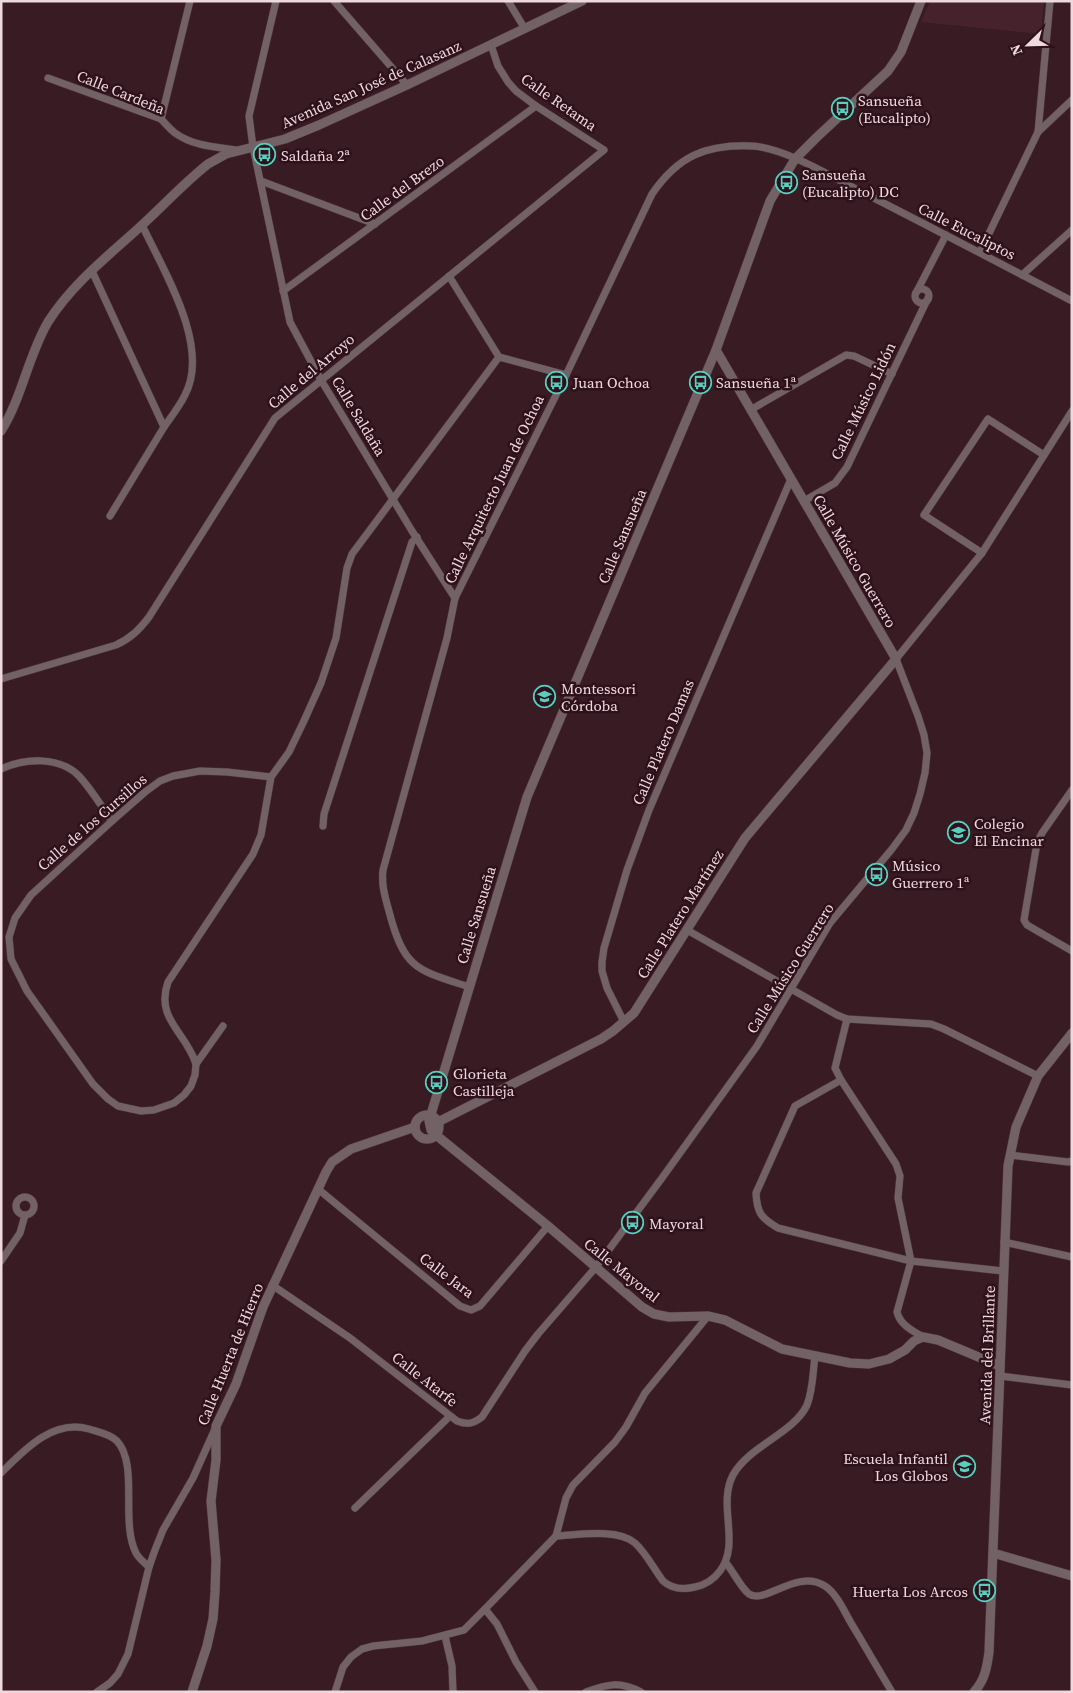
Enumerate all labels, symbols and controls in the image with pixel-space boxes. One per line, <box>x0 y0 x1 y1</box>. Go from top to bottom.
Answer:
north arrow <box>1003 20 1053 70</box>
street label: Avenida San José de Calasanz <box>278 35 464 133</box>
text: N <box>1005 41 1027 59</box>
street label: Calle Cardeña <box>74 65 169 119</box>
street label: Calle Retama <box>517 68 601 136</box>
place label: Sansueña (Eucalipto) <box>858 90 931 128</box>
bus stop icon: Sansueña (Eucalipto) <box>830 97 854 121</box>
bus stop icon: Saldaña 2ª <box>253 143 277 167</box>
place label: Saldaña 2ª <box>281 145 350 166</box>
street label: Calle del Brezo <box>356 150 448 226</box>
place label: Sansueña (Eucalipto) DC <box>802 164 899 202</box>
bus stop icon: Sansueña (Eucalipto) DC <box>774 171 798 195</box>
street label: Calle Eucaliptos <box>915 197 1019 265</box>
street label: Calle del Arroyo <box>263 328 359 414</box>
street label: Calle Músico Lidón <box>825 339 901 463</box>
bus stop icon: Juan Ochoa <box>545 370 569 394</box>
bus stop icon: Sansueña 1ª <box>688 370 712 394</box>
street label: Calle Saldaña <box>327 372 391 460</box>
place label: Juan Ochoa <box>572 372 650 393</box>
place label: Sansueña 1ª <box>716 372 797 393</box>
street label: Calle Arquitecto Juan de Ochoa <box>439 391 549 587</box>
street label: Calle Sansueña <box>593 485 652 587</box>
street label: Calle Músico Guerrero <box>808 491 902 631</box>
street label: Calle Platero Damas <box>627 676 699 808</box>
place label: Montessori Córdoba <box>561 678 636 716</box>
school or university icon: Montessori Córdoba <box>533 685 557 709</box>
street label: Calle de los Cursillos <box>33 769 151 875</box>
place label: Colegio El Encinar <box>974 813 1045 851</box>
school or university icon: Colegio El Encinar <box>946 820 970 844</box>
street label: Calle Platero Martínez <box>632 845 728 983</box>
place label: Músico Guerrero 1ª <box>892 855 970 893</box>
bus stop icon: Músico Guerrero 1ª <box>864 862 888 886</box>
street label: Calle Sansueña <box>451 863 501 966</box>
street label: Calle Músico Guerrero <box>741 899 839 1037</box>
place label: Glorieta Castilleja <box>453 1063 515 1101</box>
bus stop icon: Glorieta Castilleja <box>425 1070 449 1094</box>
bus stop icon: Mayoral <box>621 1211 645 1235</box>
place label: Mayoral <box>649 1213 704 1234</box>
street label: Calle Mayoral <box>580 1233 665 1307</box>
street label: Calle Jara <box>415 1247 479 1303</box>
street label: Calle Huerta de Hierro <box>192 1280 268 1428</box>
street label: Avenida del Brillante <box>974 1285 1000 1425</box>
street label: Calle Atarfe <box>388 1347 463 1412</box>
place label: Escuela Infantil Los Globos <box>843 1448 949 1486</box>
school or university icon: Escuela Infantil Los Globos <box>952 1455 976 1479</box>
bus stop icon: Huerta Los Arcos <box>972 1579 996 1603</box>
place label: Huerta Los Arcos <box>852 1581 968 1602</box>

